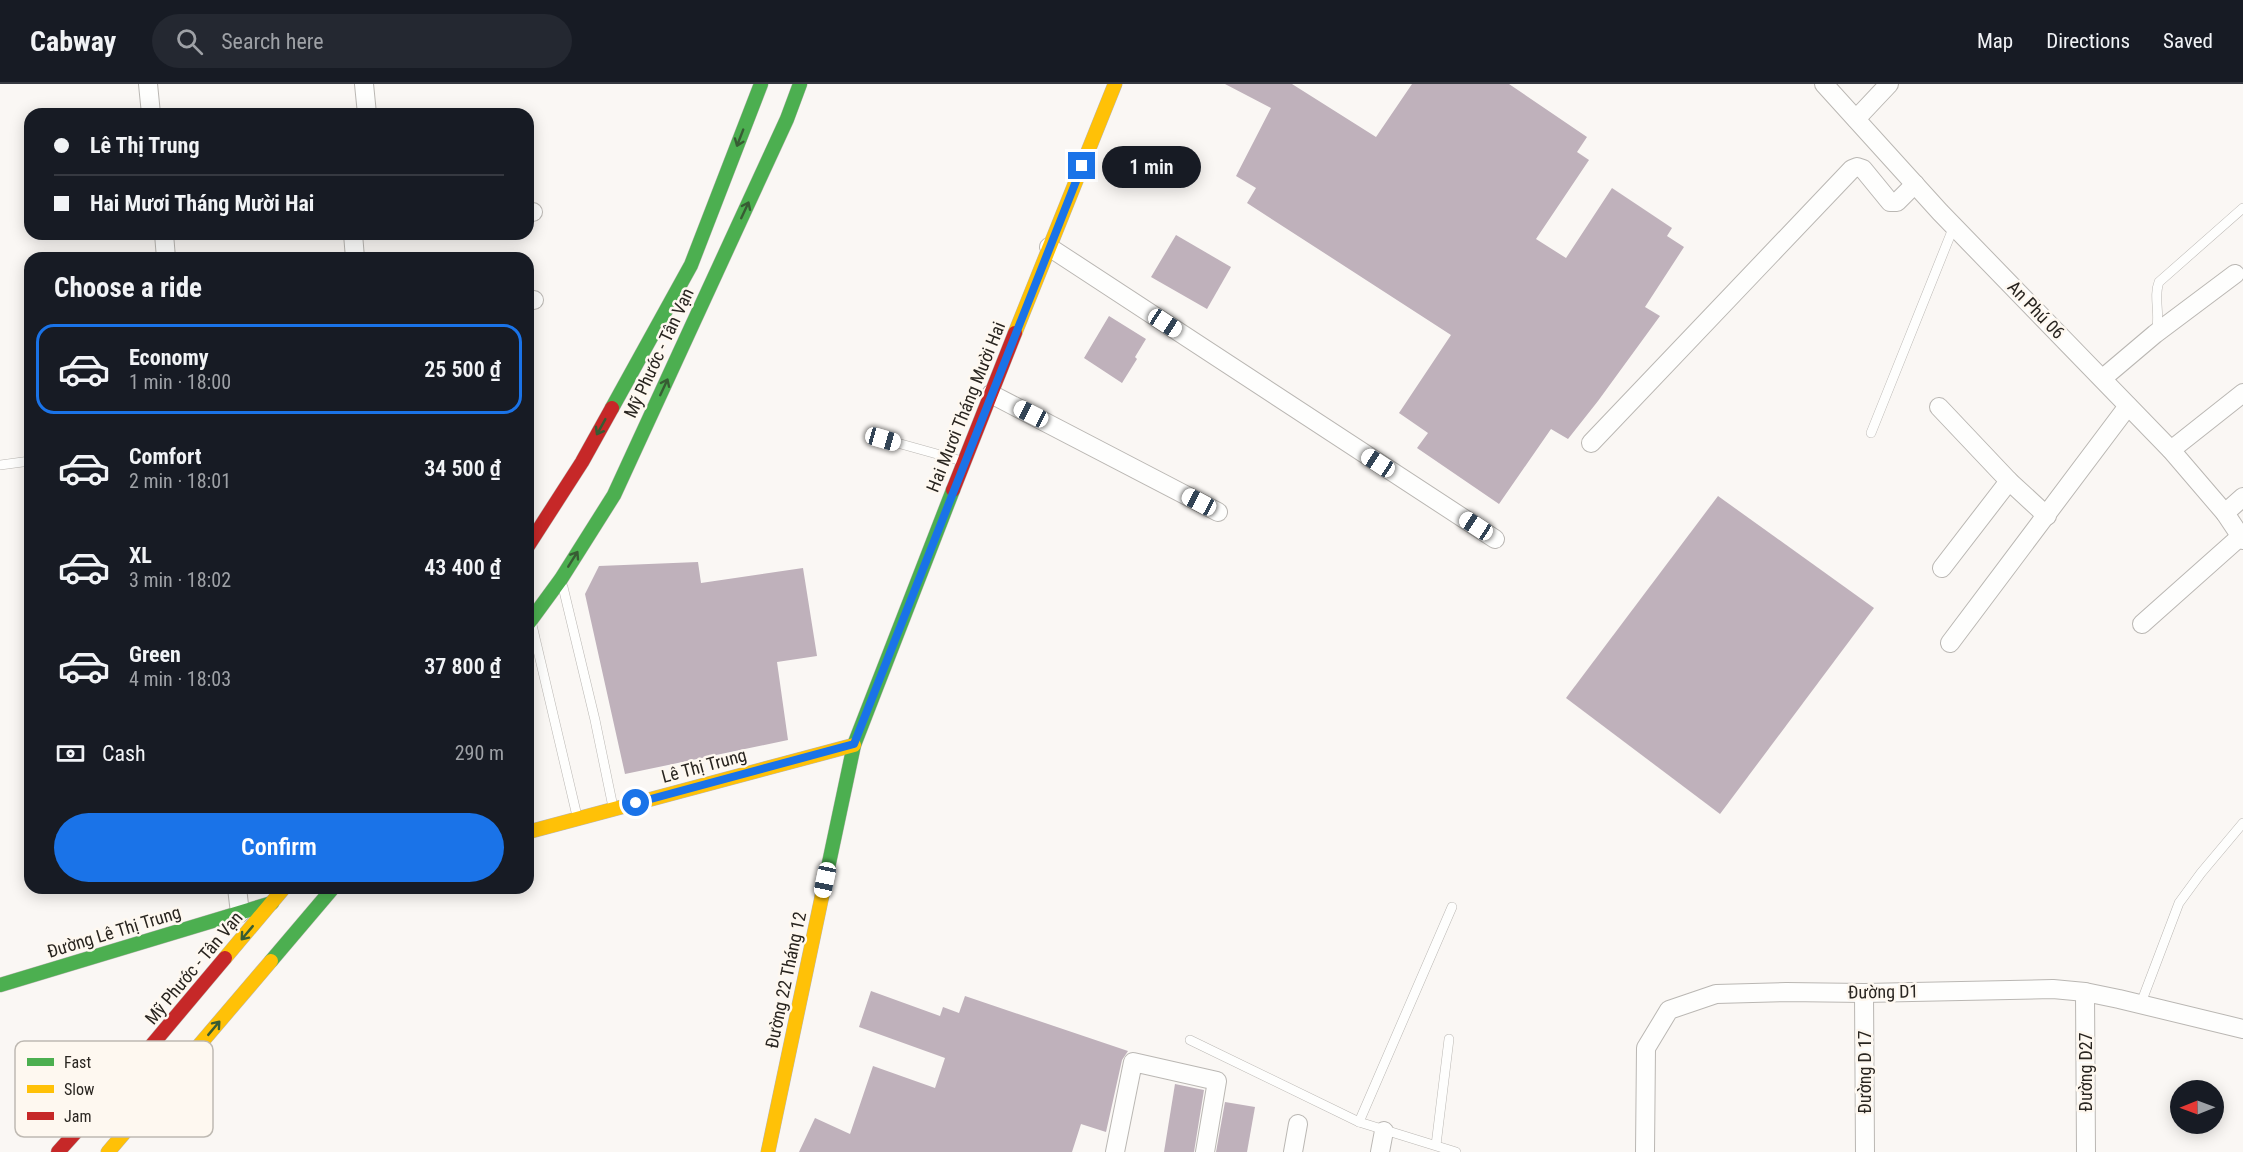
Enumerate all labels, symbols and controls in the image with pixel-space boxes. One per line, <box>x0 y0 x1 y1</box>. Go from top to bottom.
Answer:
search box <box>152 14 572 68</box>
text: Cabway <box>30 25 116 58</box>
icon: search <box>173 25 206 58</box>
text: Search here <box>221 29 324 54</box>
text: Map <box>1977 29 2013 53</box>
text: Directions <box>2046 29 2130 53</box>
text: Saved <box>2163 29 2213 53</box>
one-way arrow <box>734 129 745 147</box>
text: Lê Thị Trung <box>90 133 199 158</box>
callout: 1 min <box>1103 145 1202 187</box>
route end <box>1068 152 1095 179</box>
text: 1 min <box>1129 155 1174 179</box>
text: Hai Mươi Tháng Mười Hai <box>90 191 314 216</box>
one-way arrow <box>740 201 752 219</box>
text: Choose a ride <box>54 272 202 304</box>
street label: An Phú 06 <box>2004 276 2069 343</box>
street label: Mỹ Phước - Tân Vạn <box>619 285 698 421</box>
car <box>1145 306 1185 340</box>
street label: Hai Mươi Tháng Mười Hai <box>922 319 1009 495</box>
icon: car <box>57 342 111 396</box>
text: Economy <box>129 345 209 370</box>
text: 25 500 ₫ <box>424 357 501 382</box>
text: 1 min · 18:00 <box>129 370 231 394</box>
one-way arrow <box>658 378 670 396</box>
car <box>1011 398 1051 430</box>
one-way arrow <box>595 418 607 435</box>
car <box>863 425 903 453</box>
icon: car <box>57 441 111 495</box>
text: Comfort <box>129 444 202 469</box>
car <box>1358 446 1398 480</box>
text: 34 500 ₫ <box>424 456 501 481</box>
text: 2 min · 18:01 <box>129 469 231 493</box>
car <box>1179 486 1219 518</box>
car <box>1456 509 1496 543</box>
icon: car <box>57 540 111 594</box>
text: XL <box>129 543 152 568</box>
one-way arrow <box>568 551 580 568</box>
text: 43 400 ₫ <box>424 555 501 580</box>
text: 3 min · 18:02 <box>129 568 231 592</box>
icon: car <box>57 639 111 693</box>
text: Green <box>129 642 181 667</box>
text: 37 800 ₫ <box>424 654 501 679</box>
text: 4 min · 18:03 <box>129 667 231 691</box>
icon: cash <box>54 737 87 770</box>
text: Cash <box>102 741 146 766</box>
text: 290 m <box>455 741 504 765</box>
street label: Lê Thị Trung <box>659 744 749 787</box>
route start <box>622 789 649 816</box>
button: Confirm <box>54 813 504 882</box>
car <box>812 861 838 899</box>
street label: Đường Lê Thị Trung <box>45 901 183 962</box>
street label: Mỹ Phước - Tân Vạn <box>140 907 247 1028</box>
street label: Đường 22 Tháng 12 <box>761 910 810 1050</box>
one-way arrow <box>240 925 254 940</box>
street label: Đường D1 <box>1848 980 1918 1003</box>
one-way arrow <box>207 1020 220 1036</box>
street label: Đường D 17 <box>1854 1030 1875 1114</box>
street label: Đường D27 <box>2075 1032 2096 1112</box>
legend <box>15 1041 213 1137</box>
text: Fast <box>64 1053 91 1072</box>
text: Slow <box>64 1080 94 1099</box>
north arrow <box>2170 1080 2224 1134</box>
map controls <box>2170 1080 2224 1134</box>
text: Jam <box>64 1107 91 1126</box>

